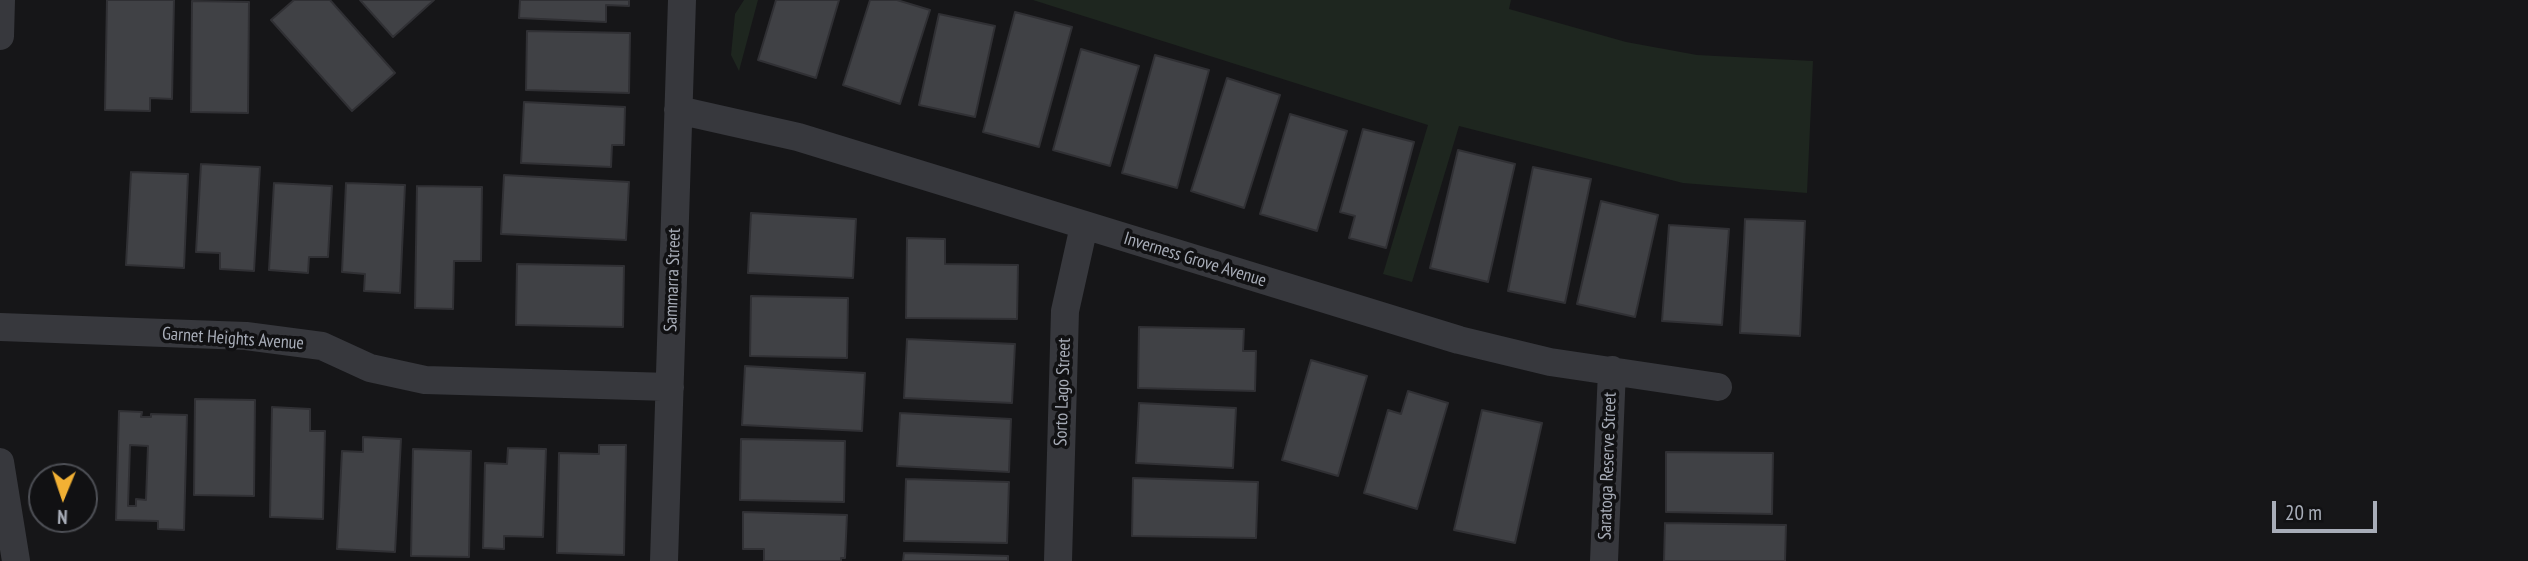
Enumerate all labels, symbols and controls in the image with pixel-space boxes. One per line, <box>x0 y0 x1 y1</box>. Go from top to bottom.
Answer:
street label: Sammarra Street <box>660 228 686 332</box>
street label: Inverness Grove Avenue <box>1121 228 1269 292</box>
street label: Garnet Heights Avenue <box>161 323 305 355</box>
street label: Sorto Lago Street <box>1050 338 1076 446</box>
street label: Saratoga Reserve Street <box>1595 392 1621 540</box>
north arrow <box>28 463 98 533</box>
scale bar <box>2276 488 2381 532</box>
text: 20 m <box>2285 499 2322 526</box>
text: N <box>57 505 68 529</box>

